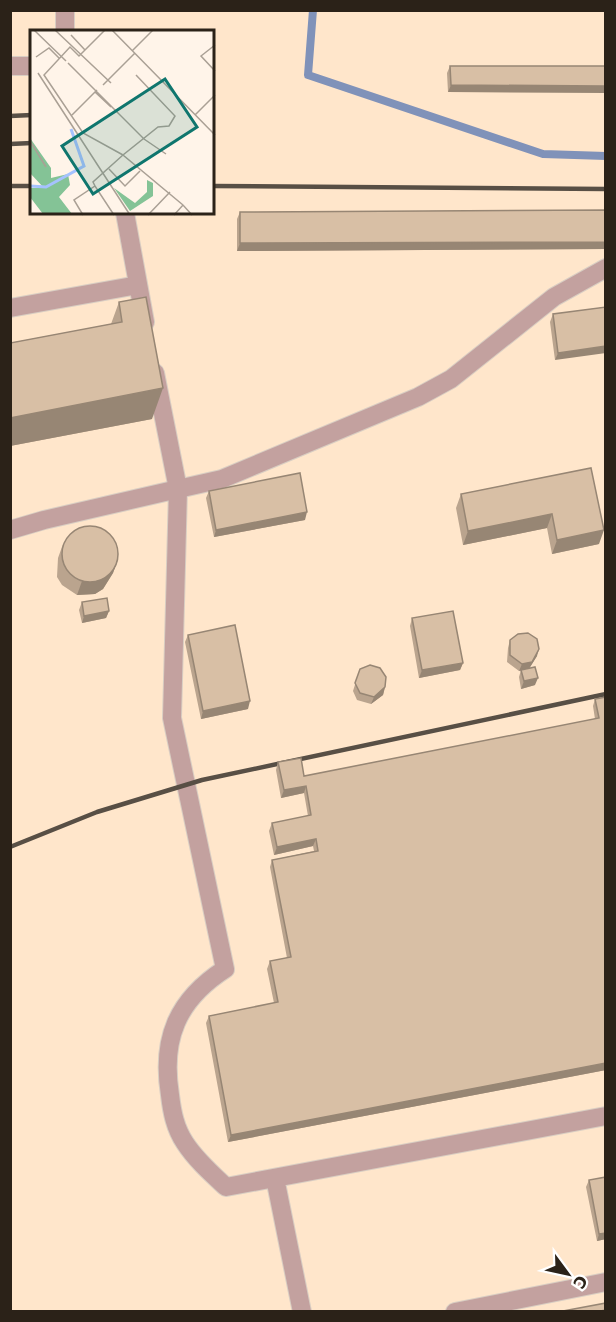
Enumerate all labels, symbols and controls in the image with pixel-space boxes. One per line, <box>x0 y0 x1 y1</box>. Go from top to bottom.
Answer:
inset map <box>30 30 214 214</box>
north arrow <box>538 1244 598 1304</box>
text: С <box>569 1272 591 1292</box>

